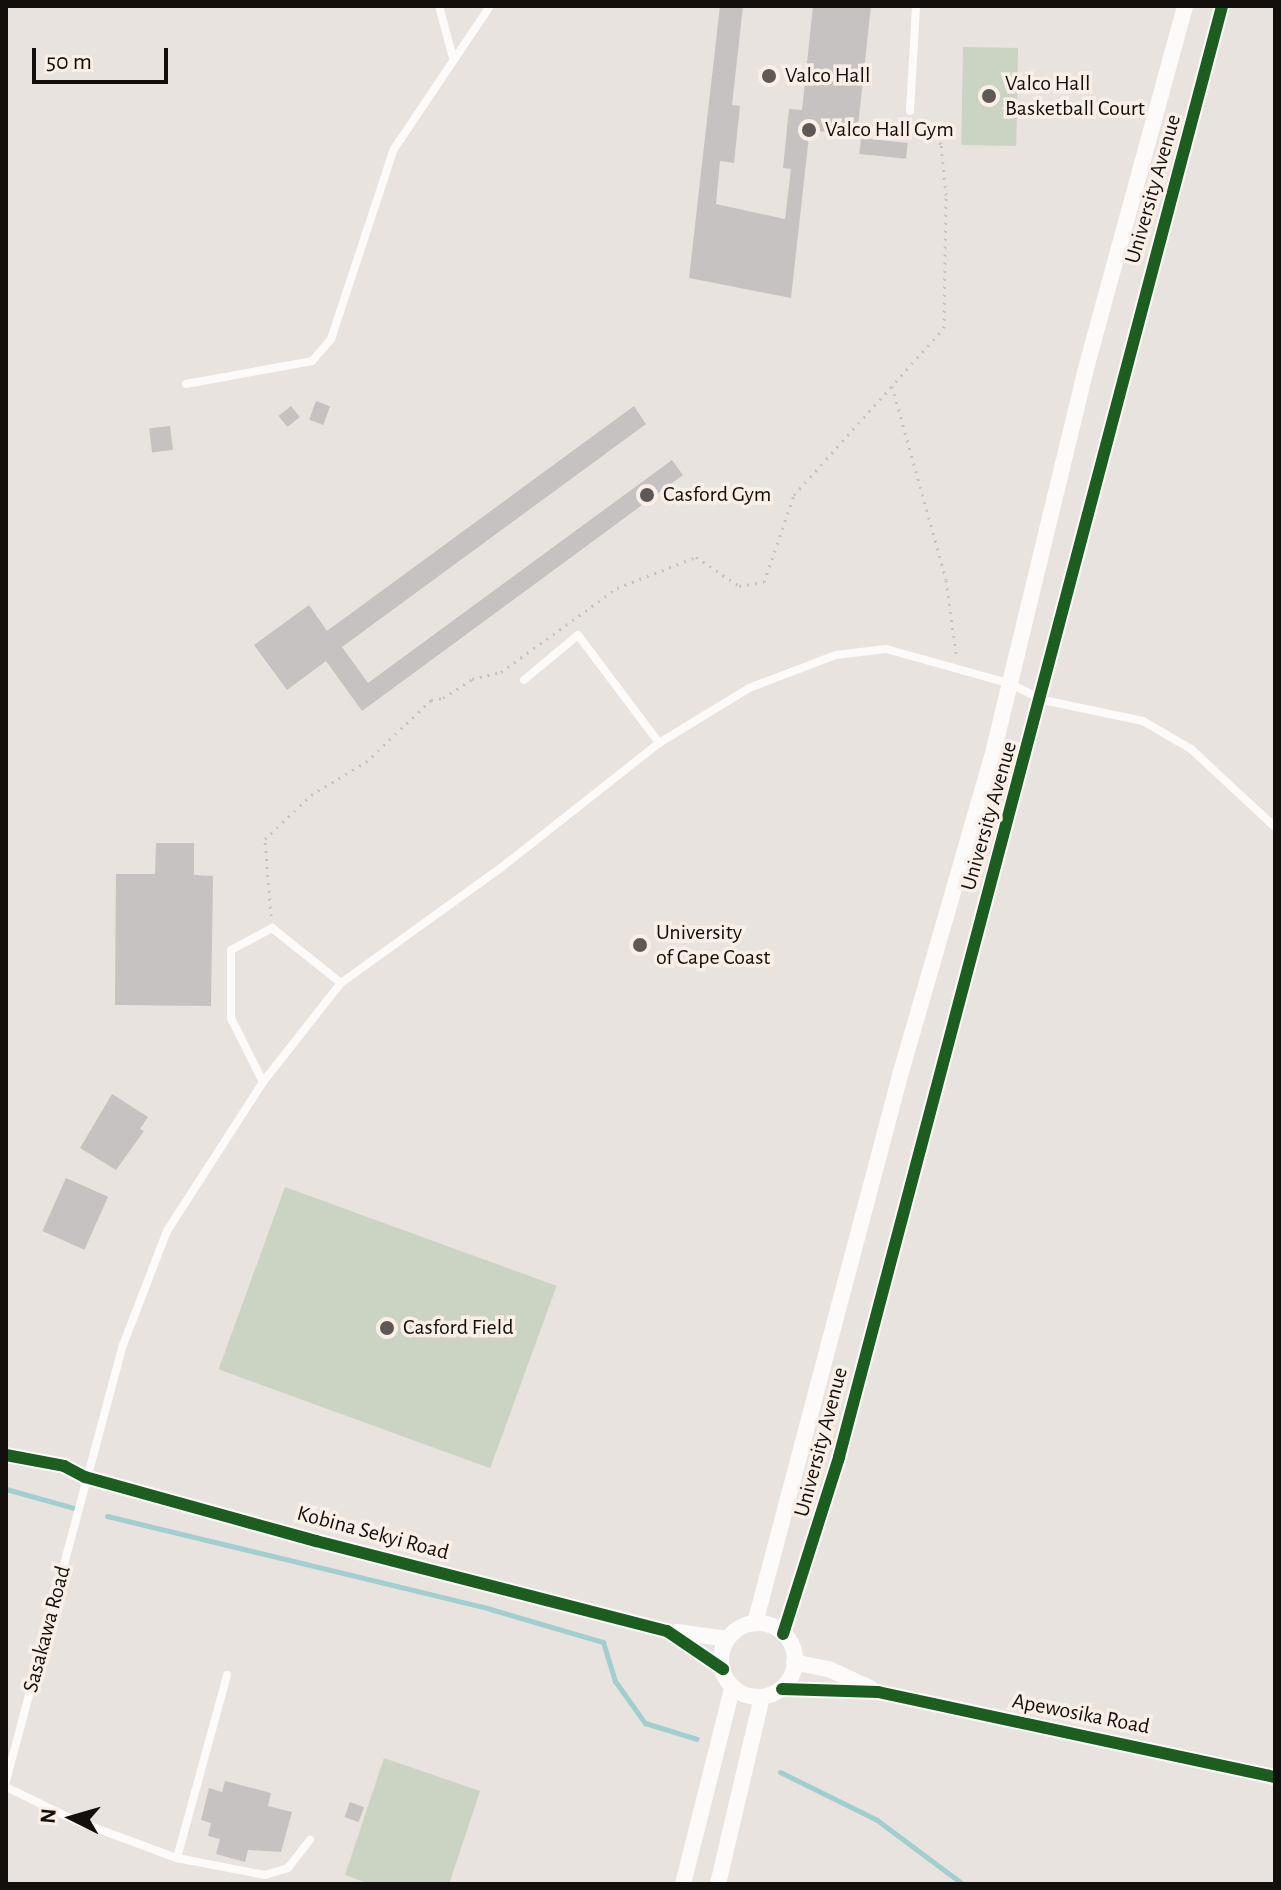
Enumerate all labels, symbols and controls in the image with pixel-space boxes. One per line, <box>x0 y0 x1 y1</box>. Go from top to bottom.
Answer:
scale bar <box>36 32 172 82</box>
text: 50 m <box>46 50 92 74</box>
place label: Valco Hall <box>785 63 870 89</box>
marker: Valco Hall <box>760 67 778 85</box>
place label: Valco Hall Basketball Court <box>1005 70 1145 122</box>
marker: Valco Hall Basketball Court <box>980 87 998 105</box>
street label: University Avenue <box>1119 111 1187 267</box>
place label: Valco Hall Gym <box>825 117 954 143</box>
marker: Valco Hall Gym <box>800 121 818 139</box>
place label: Casford Gym <box>663 482 771 508</box>
marker: Casford Gym <box>638 486 656 504</box>
street label: University Avenue <box>955 738 1023 894</box>
place label: University of Cape Coast <box>656 919 770 970</box>
marker: University of Cape Coast <box>631 936 649 954</box>
place label: Casford Field <box>403 1315 514 1341</box>
marker: Casford Field <box>378 1319 396 1337</box>
street label: University Avenue <box>788 1364 854 1520</box>
street label: Kobina Sekyi Road <box>294 1500 452 1566</box>
street label: Sasakawa Road <box>17 1563 77 1695</box>
street label: Apewosika Road <box>1010 1688 1152 1740</box>
north arrow <box>32 1778 112 1858</box>
text: N <box>36 1807 60 1824</box>

